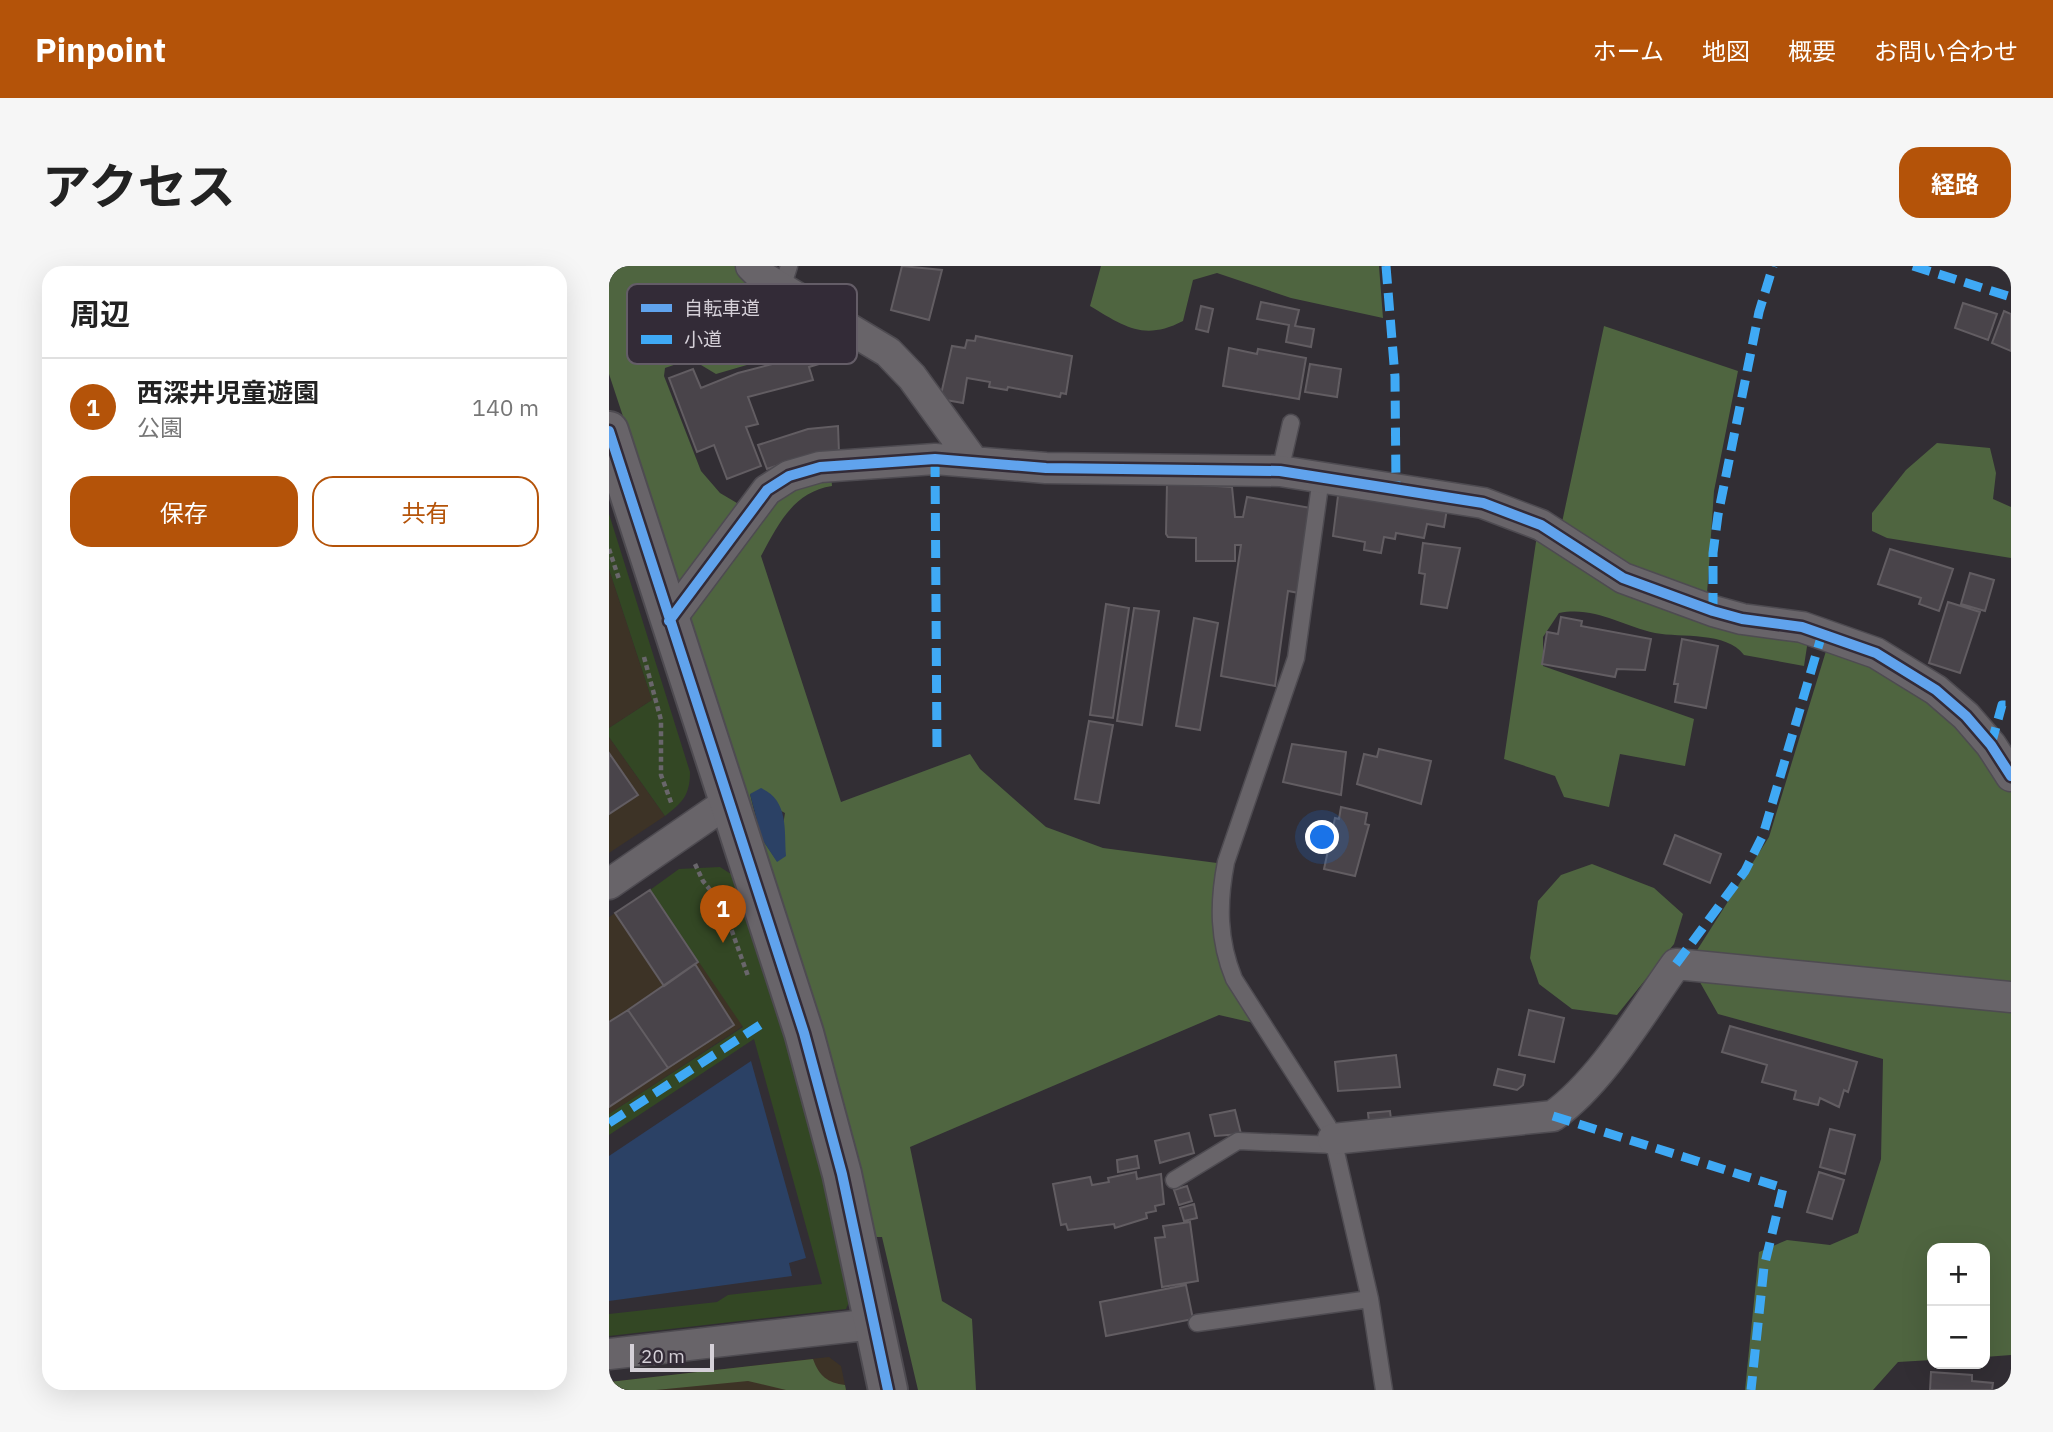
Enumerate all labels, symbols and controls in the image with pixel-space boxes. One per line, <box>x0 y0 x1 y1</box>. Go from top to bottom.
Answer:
text: Pinpoint <box>35 28 166 71</box>
text: ホーム <box>1593 35 1664 67</box>
text: 地図 <box>1702 35 1750 67</box>
text: 概要 <box>1788 35 1836 67</box>
text: お問い合わせ <box>1874 35 2018 67</box>
button: 経路 <box>1899 147 2011 218</box>
text: アクセス <box>42 154 236 217</box>
legend <box>627 284 857 364</box>
text: 周辺 <box>70 294 130 333</box>
text: 自転車道 <box>684 296 760 320</box>
text: 小道 <box>684 327 722 351</box>
text: 西深井児童遊園 <box>137 375 319 409</box>
text: 1 <box>86 392 100 422</box>
text: 140 m <box>472 392 539 422</box>
text: 公園 <box>137 412 183 442</box>
button: 保存 <box>70 476 298 547</box>
button: 共有 <box>312 476 539 547</box>
your location <box>1305 820 1339 854</box>
pin: 1 <box>700 885 746 943</box>
map controls <box>1927 1243 1990 1369</box>
button: + <box>1927 1243 1990 1306</box>
button: − <box>1927 1306 1990 1369</box>
scale bar <box>630 1341 714 1373</box>
text: 20 m <box>641 1344 685 1368</box>

